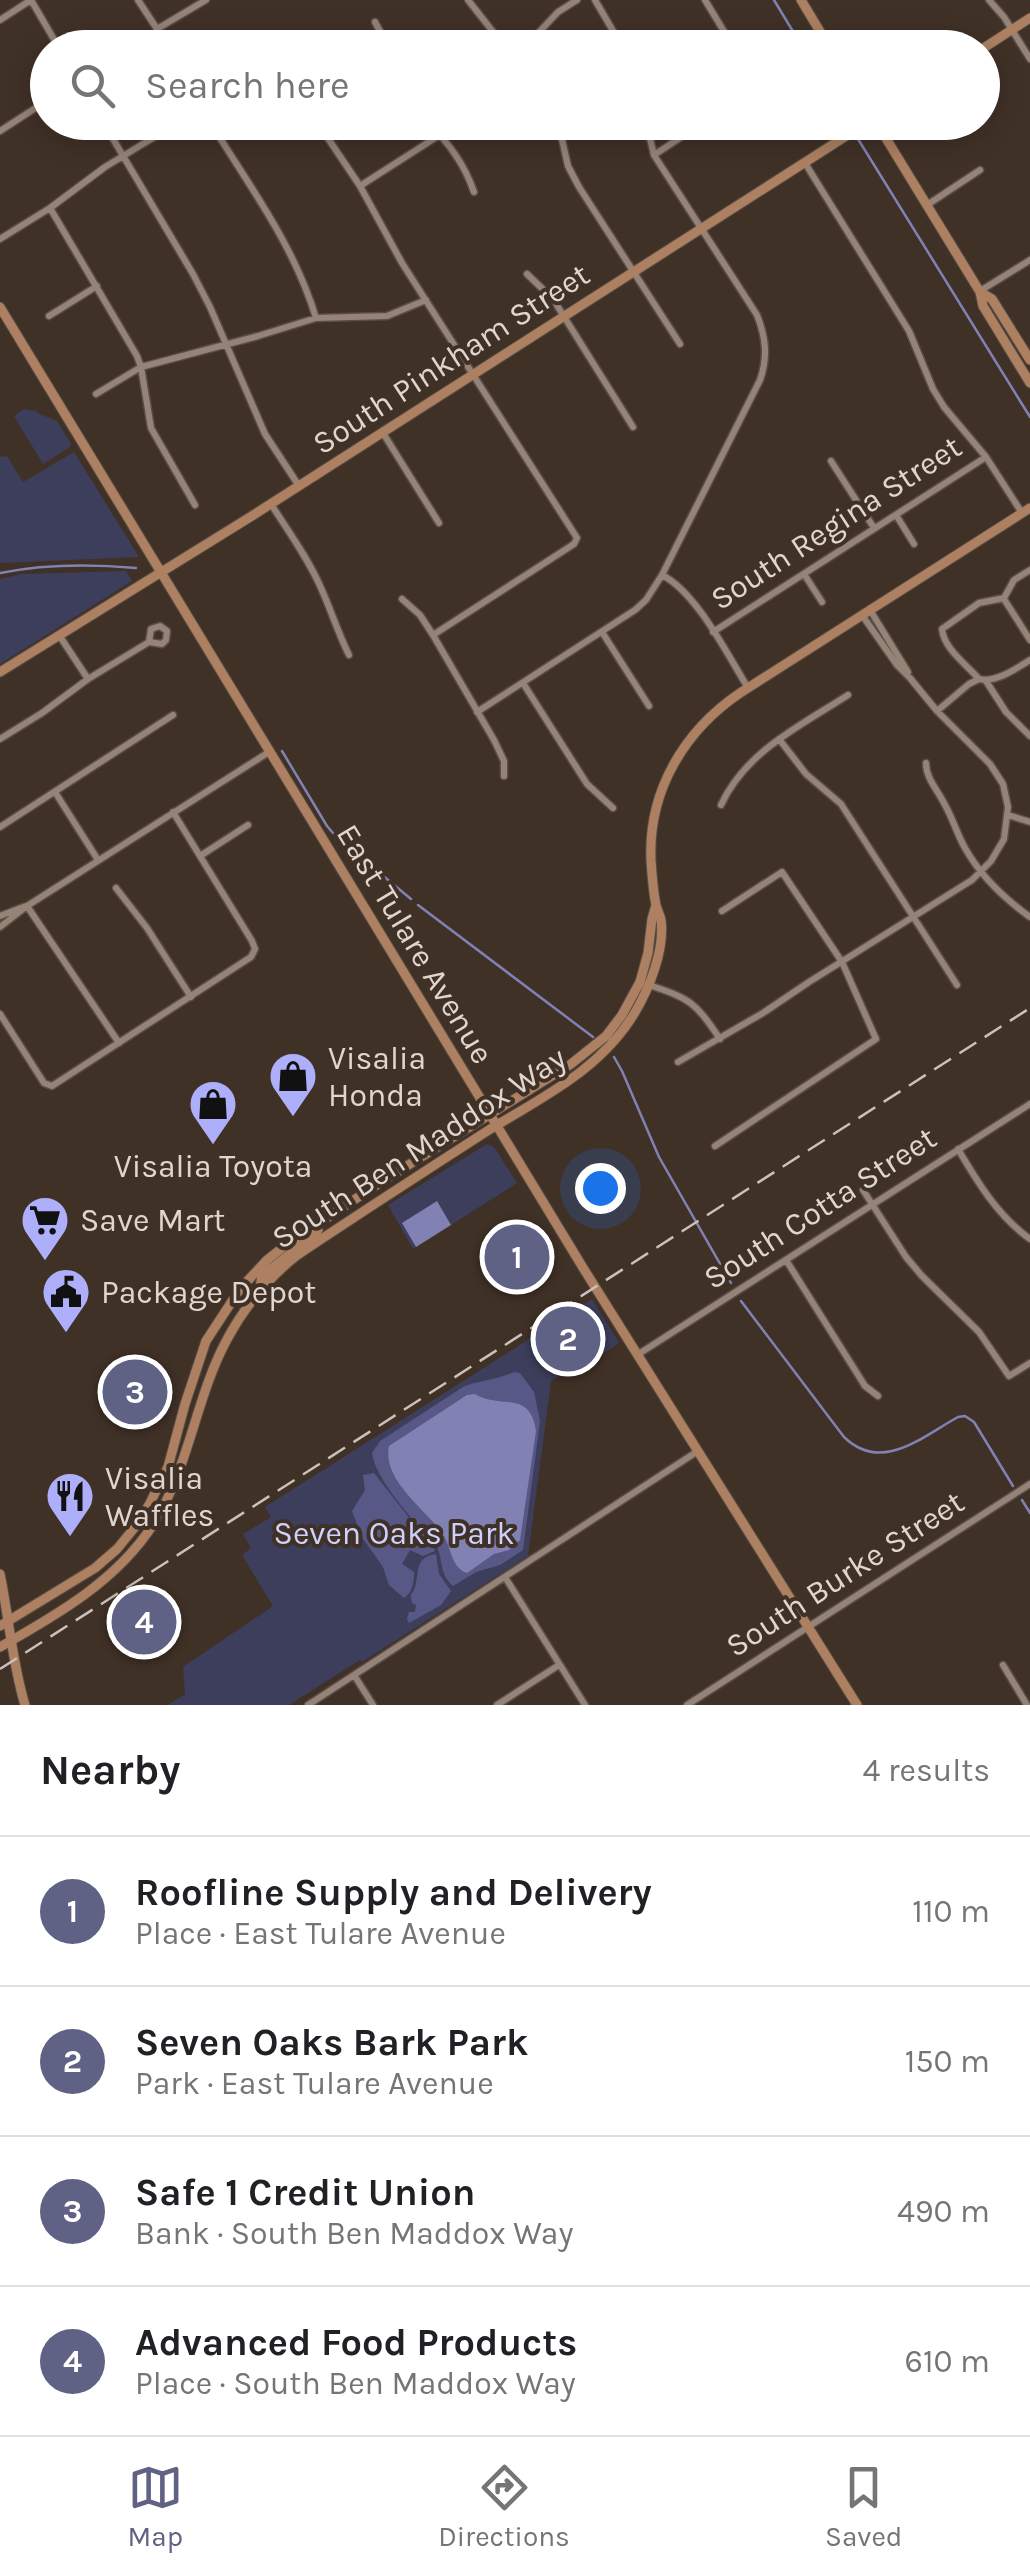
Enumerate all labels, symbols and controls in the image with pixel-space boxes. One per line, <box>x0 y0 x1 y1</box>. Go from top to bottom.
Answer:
search box <box>30 30 1000 140</box>
icon: search <box>65 58 120 113</box>
text: Search here <box>145 63 349 108</box>
street label: South Pinkham Street <box>306 256 596 462</box>
street label: South Regina Street <box>704 428 968 618</box>
street label: East Tulare Avenue <box>329 818 501 1070</box>
street label: South Ben Maddox Way <box>265 1039 573 1257</box>
place label: Visalia Honda <box>328 1040 426 1114</box>
shop icon: Visalia Honda <box>267 1050 319 1118</box>
shop icon: Visalia Toyota <box>187 1078 239 1146</box>
street label: South Cotta Street <box>697 1119 943 1297</box>
place label: Visalia Toyota <box>114 1148 312 1185</box>
your location <box>575 1163 626 1214</box>
supermarket icon: Save Mart <box>19 1194 71 1262</box>
place label: Save Mart <box>80 1202 225 1239</box>
pin: 1 <box>484 1220 550 1294</box>
public building icon: Package Depot <box>40 1266 92 1334</box>
place label: Package Depot <box>101 1274 316 1311</box>
pin: 2 <box>536 1302 600 1376</box>
pin: 3 <box>102 1354 168 1430</box>
place label: Visalia Waffles <box>105 1460 214 1534</box>
restaurant icon: Visalia Waffles <box>44 1470 96 1538</box>
street label: South Burke Street <box>719 1483 971 1665</box>
park label: Seven Oaks Park <box>274 1515 514 1552</box>
pin: 4 <box>112 1584 176 1660</box>
text: Nearby <box>40 1745 180 1795</box>
text: 4 results <box>863 1752 990 1789</box>
text: Roofline Supply and Delivery <box>135 1870 652 1915</box>
text: 1 <box>67 1893 78 1930</box>
text: 110 m <box>912 1893 990 1930</box>
text: Place · East Tulare Avenue <box>135 1915 506 1952</box>
text: Seven Oaks Bark Park <box>135 2020 528 2065</box>
text: 2 <box>63 2043 82 2080</box>
text: 150 m <box>905 2043 990 2080</box>
text: Park · East Tulare Avenue <box>135 2065 494 2102</box>
text: Safe 1 Credit Union <box>135 2170 475 2215</box>
text: 3 <box>63 2193 82 2230</box>
text: 490 m <box>897 2193 990 2230</box>
text: Bank · South Ben Maddox Way <box>135 2215 573 2252</box>
text: Advanced Food Products <box>135 2320 577 2365</box>
text: 4 <box>63 2343 82 2380</box>
text: 610 m <box>905 2343 990 2380</box>
text: Place · South Ben Maddox Way <box>135 2365 576 2402</box>
tab: Map <box>128 2460 183 2553</box>
tab: Directions <box>438 2460 570 2553</box>
tab: Saved <box>825 2460 902 2553</box>

